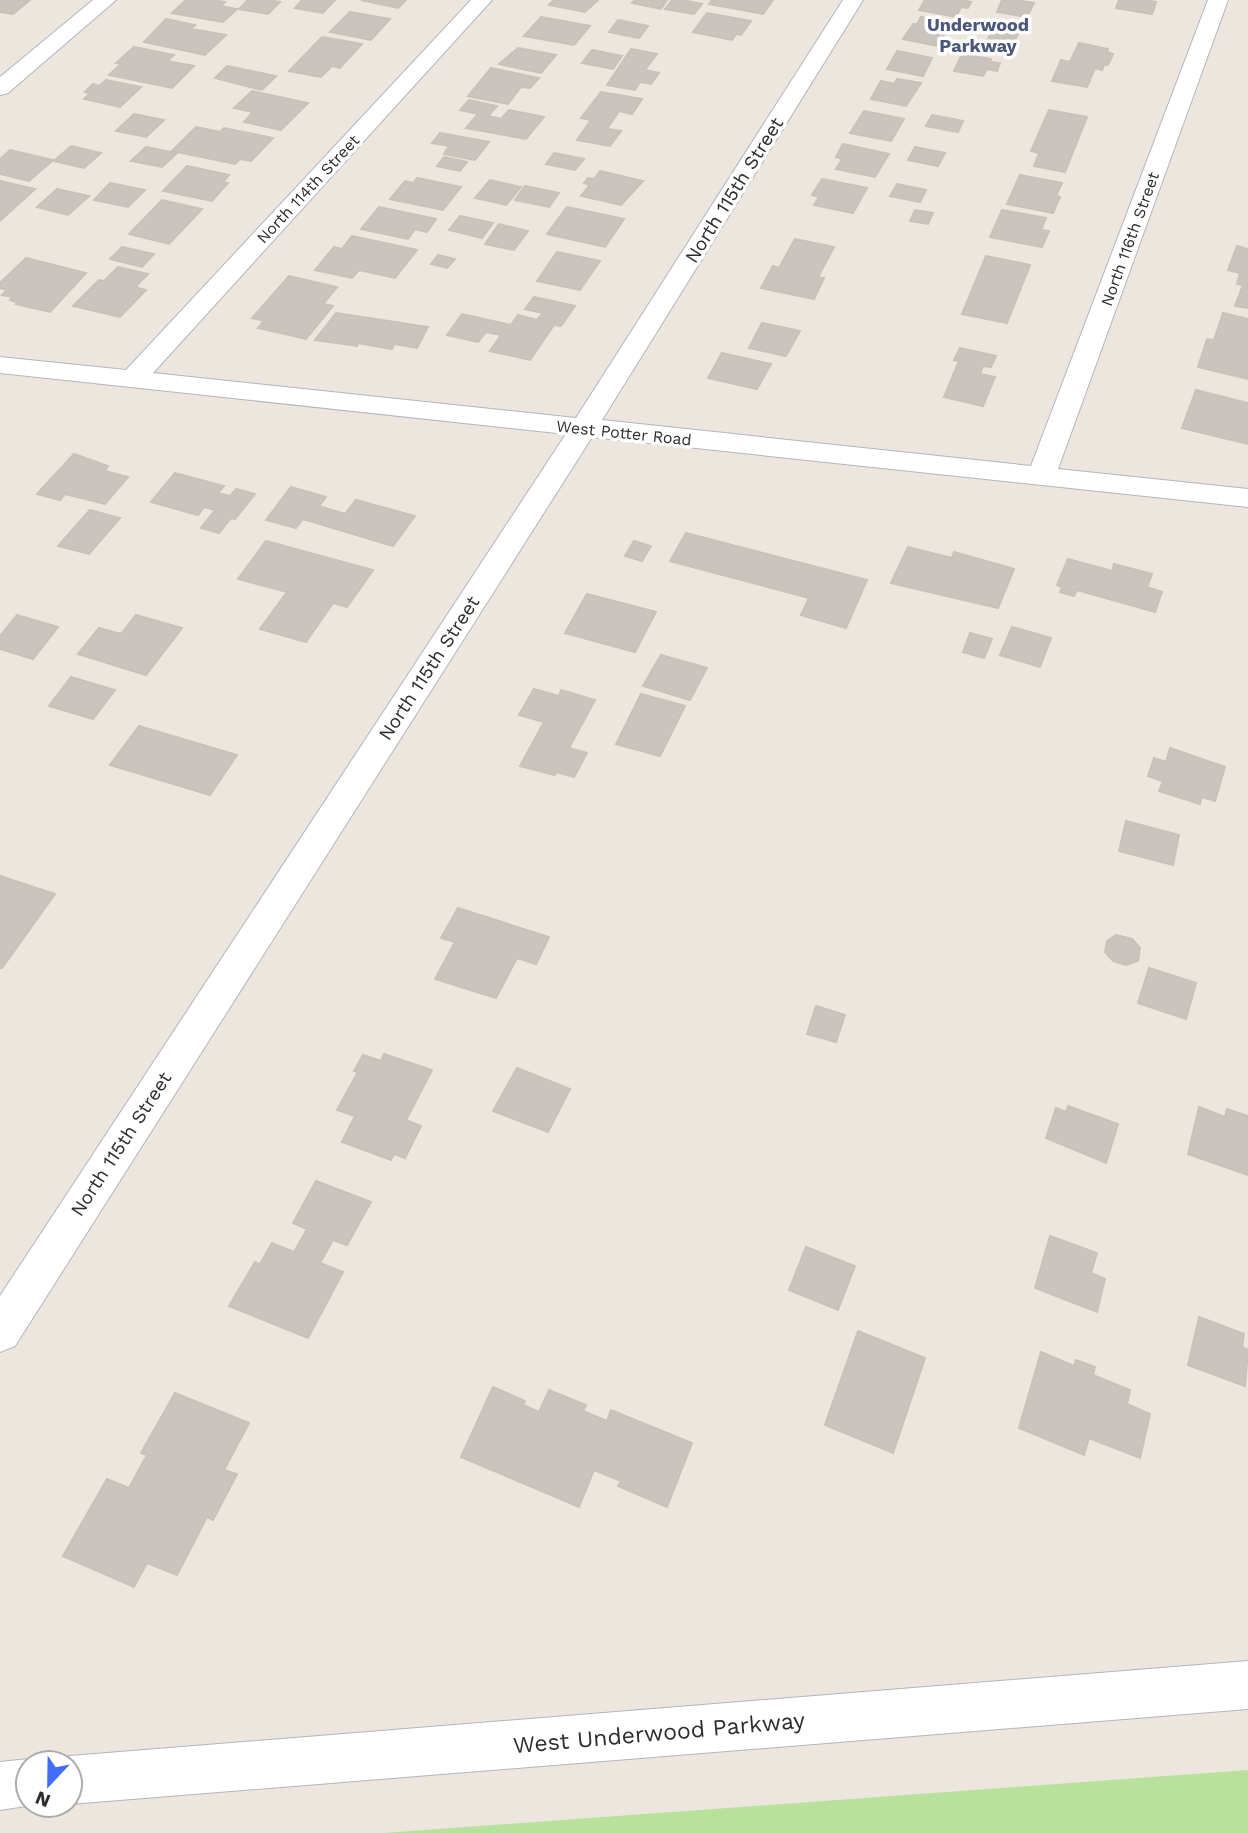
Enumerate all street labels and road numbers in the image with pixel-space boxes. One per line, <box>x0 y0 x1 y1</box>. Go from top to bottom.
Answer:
street label: North 115th Street <box>680 113 788 267</box>
street label: North 114th Street <box>253 131 363 247</box>
street label: North 116th Street <box>1097 169 1163 309</box>
street label: West Potter Road <box>555 416 693 450</box>
street label: North 115th Street <box>374 591 484 744</box>
street label: North 115th Street <box>66 1067 176 1220</box>
street label: West Underwood Parkway <box>512 1707 806 1759</box>

